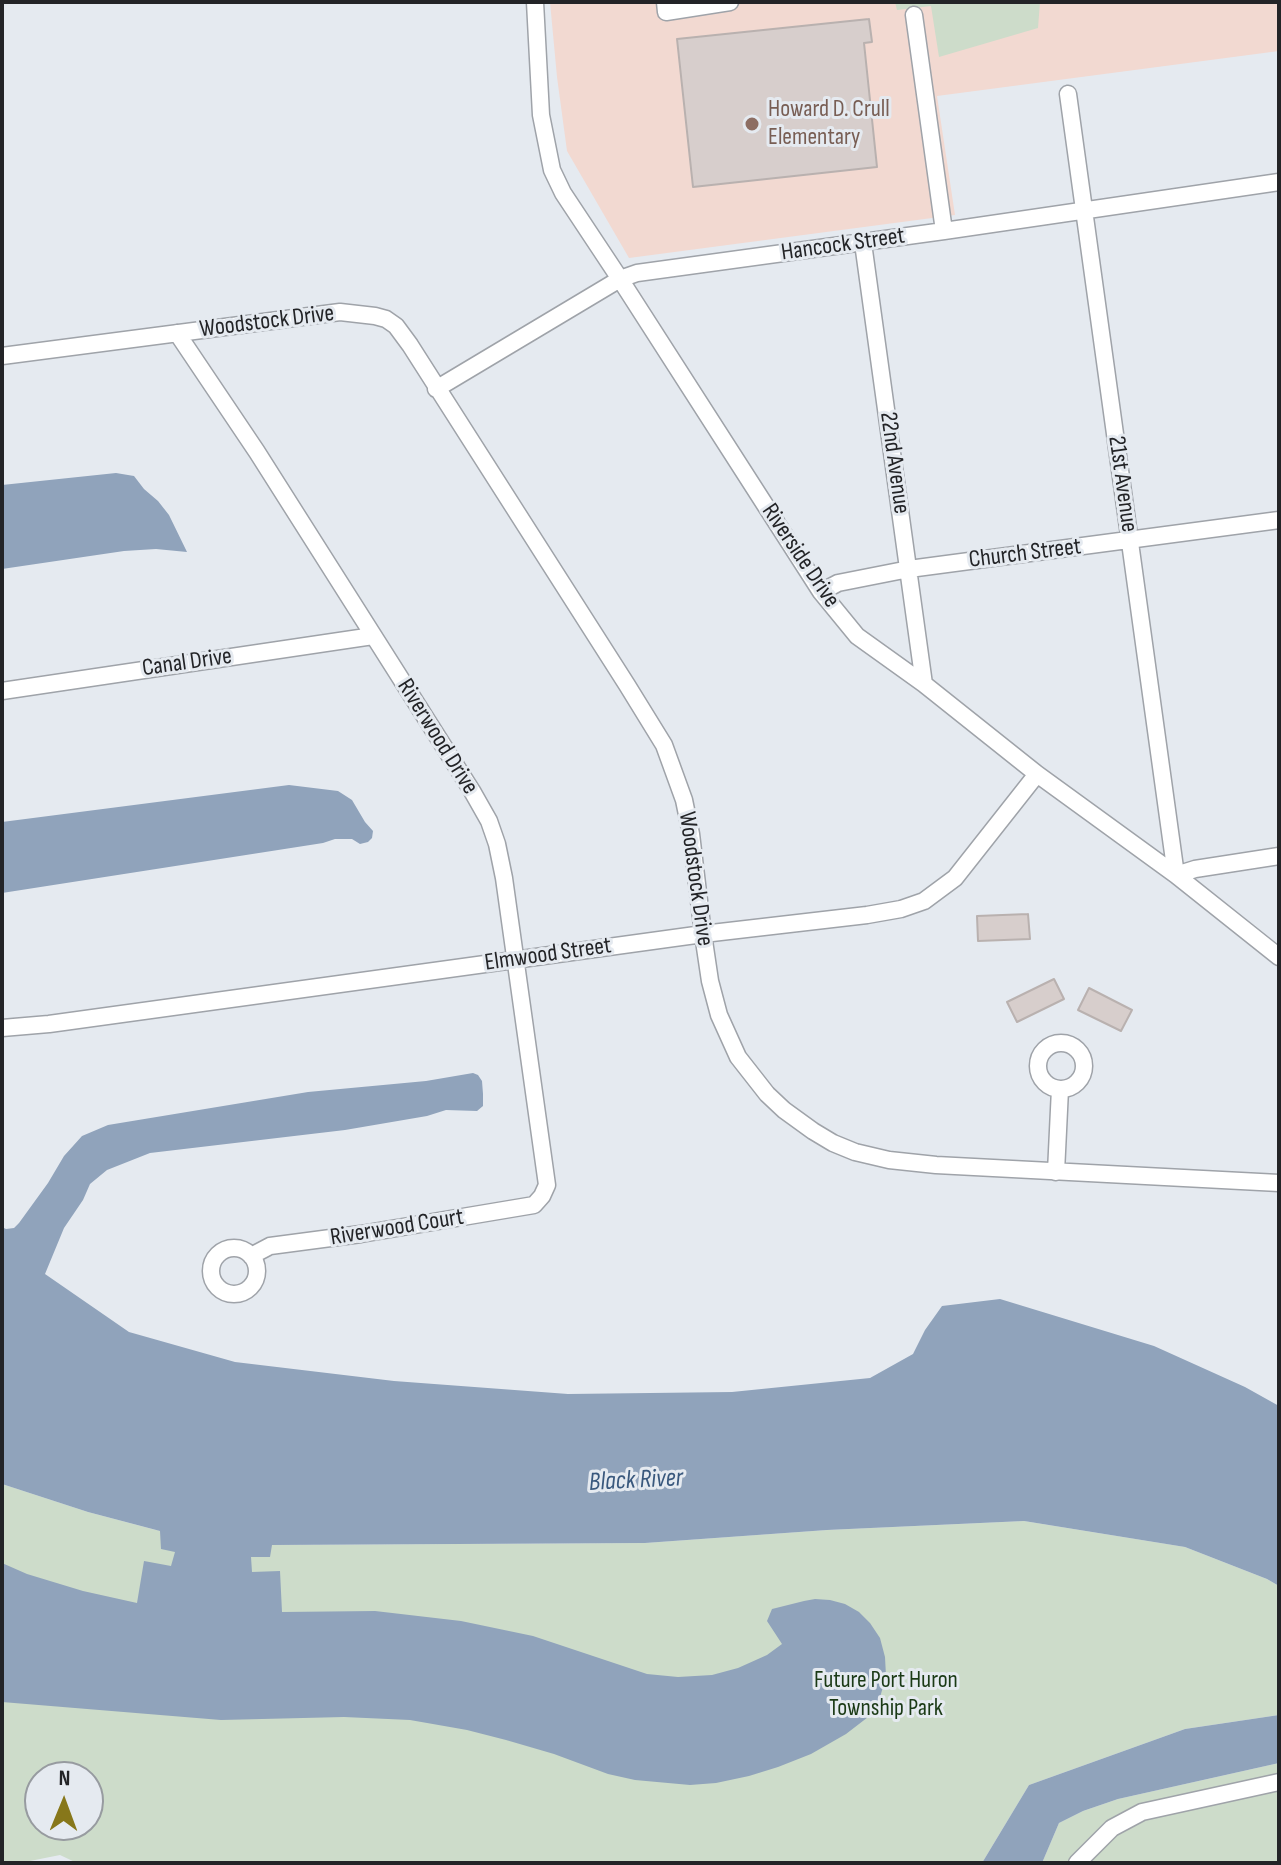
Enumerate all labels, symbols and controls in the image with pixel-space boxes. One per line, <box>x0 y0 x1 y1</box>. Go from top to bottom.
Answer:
place label: Howard D. Crull Elementary <box>768 96 890 152</box>
marker: Howard D. Crull Elementary <box>743 115 761 133</box>
street label: Hancock Street <box>779 222 907 268</box>
street label: Woodstock Drive <box>198 299 336 345</box>
street label: 22nd Avenue <box>873 410 915 516</box>
street label: 21st Avenue <box>1101 434 1143 534</box>
street label: Riverside Drive <box>755 499 845 613</box>
street label: Church Street <box>967 533 1083 575</box>
street label: Canal Drive <box>140 642 234 684</box>
street label: Riverwood Drive <box>390 674 484 800</box>
street label: Woodstock Drive <box>671 810 719 948</box>
street label: Elmwood Street <box>483 932 613 978</box>
street label: Riverwood Court <box>328 1203 466 1253</box>
water label: Black River <box>588 1463 684 1499</box>
park label: Future Port Huron Township Park <box>814 1667 958 1723</box>
north arrow <box>24 1761 104 1841</box>
text: N <box>58 1765 71 1792</box>

